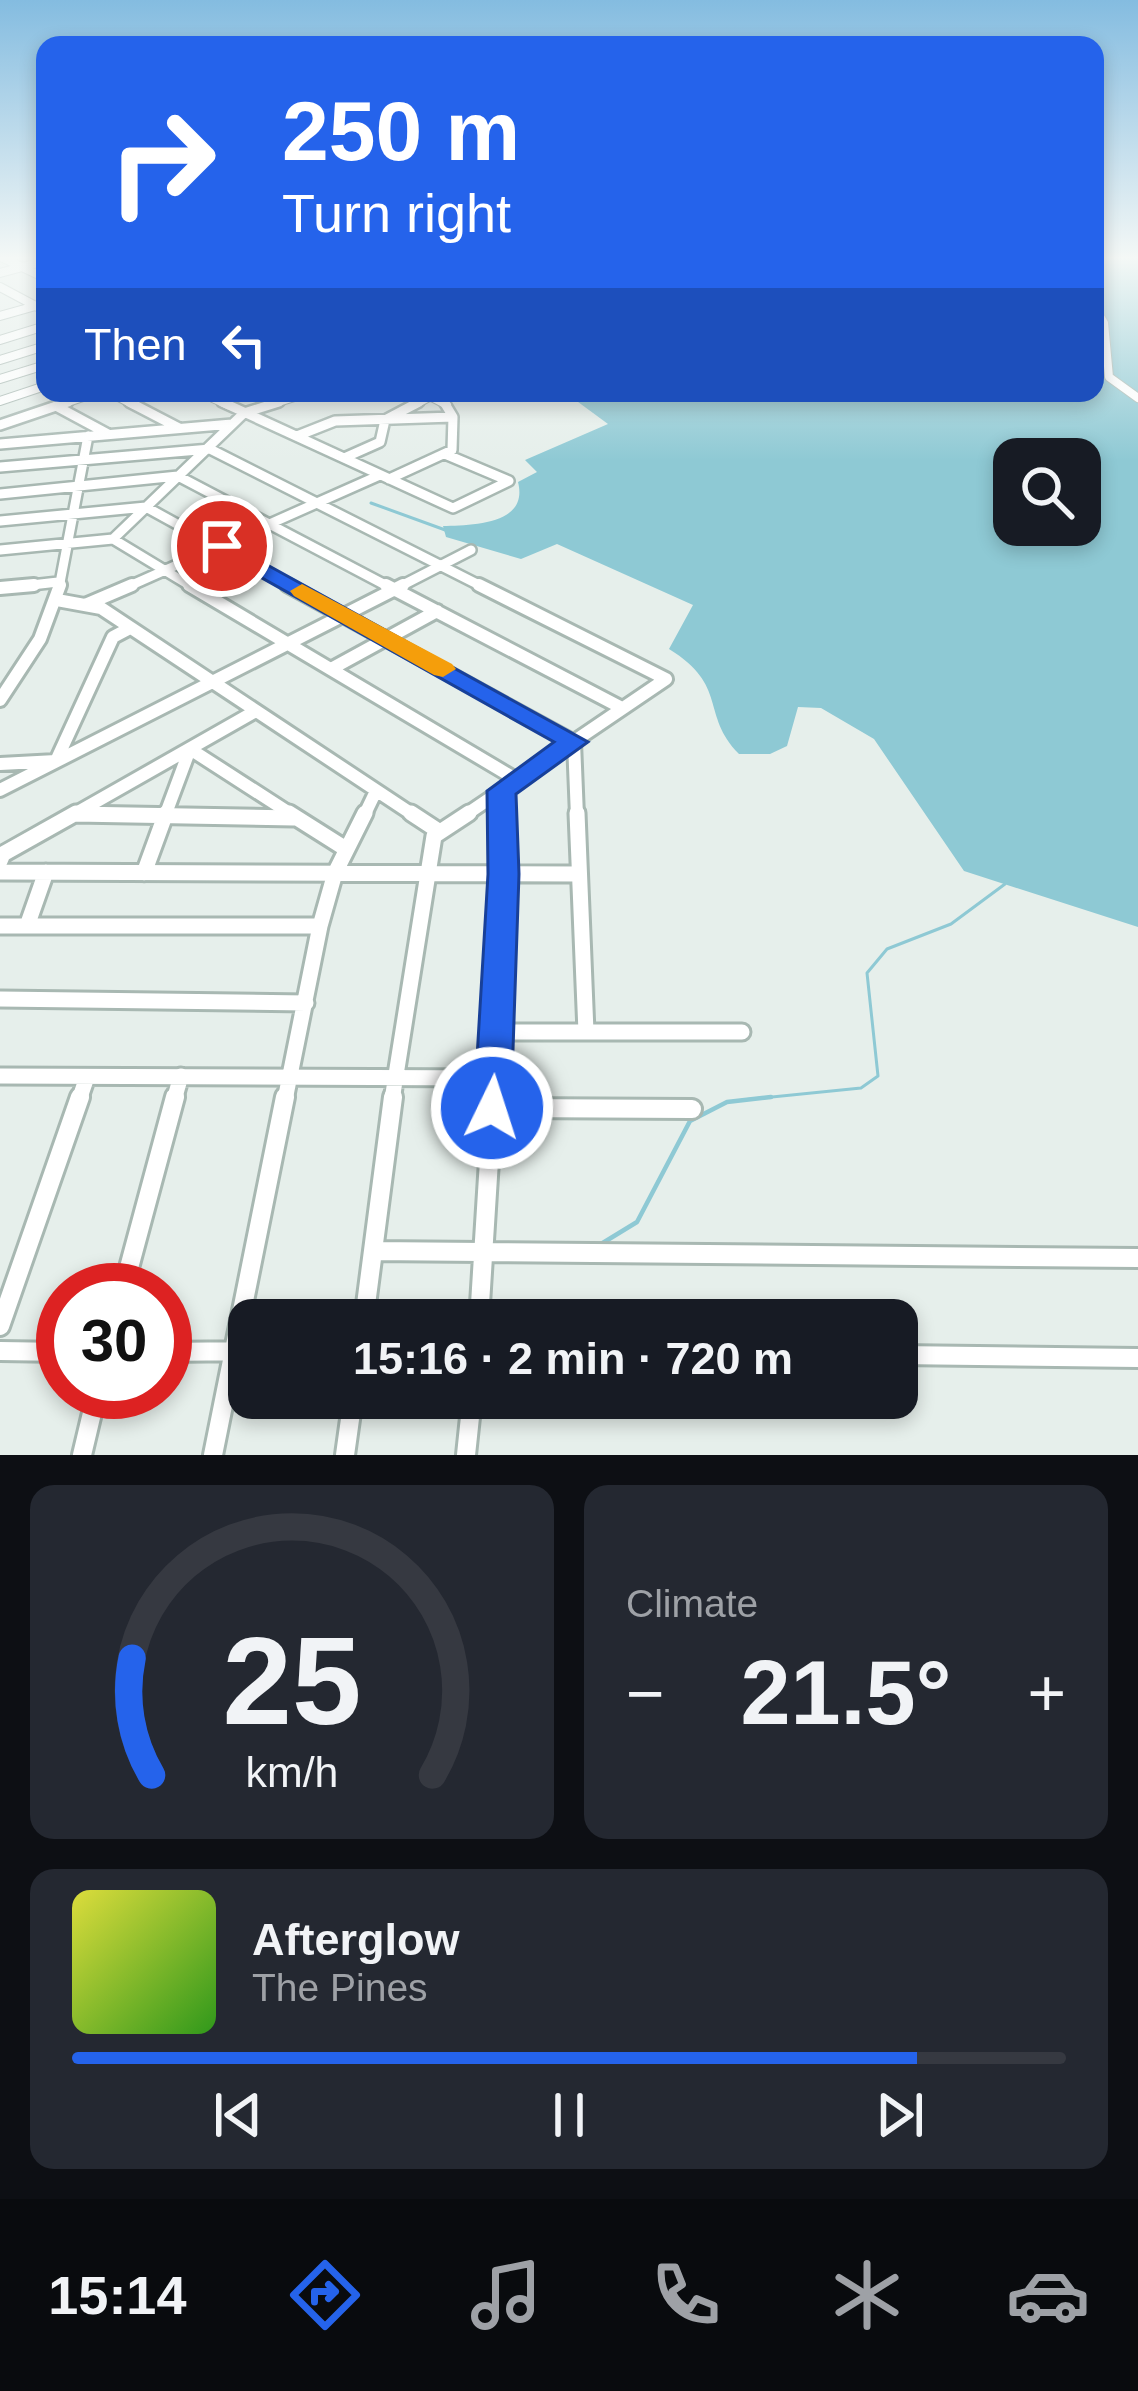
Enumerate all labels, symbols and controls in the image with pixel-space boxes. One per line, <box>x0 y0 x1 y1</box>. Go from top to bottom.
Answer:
icon: right <box>84 84 240 240</box>
text: 250 m <box>282 84 520 178</box>
text: Turn right <box>282 183 511 243</box>
icon: left <box>211 312 277 378</box>
text: Then <box>84 319 187 370</box>
map controls <box>993 438 1101 546</box>
button: search <box>993 438 1101 546</box>
pin <box>171 495 273 597</box>
icon: arrive <box>189 513 255 579</box>
position arrow <box>429 1045 555 1171</box>
speed limit sign: 30 <box>36 1263 192 1419</box>
text: 15:16 · 2 min · 720 m <box>353 1333 793 1384</box>
text: Climate <box>626 1582 758 1625</box>
text: 25 <box>223 1611 361 1750</box>
text: 21.5° <box>740 1643 952 1743</box>
text: − <box>626 1656 665 1730</box>
text: + <box>1027 1656 1066 1730</box>
text: km/h <box>246 1748 338 1796</box>
text: Afterglow <box>252 1914 460 1965</box>
text: The Pines <box>252 1966 428 2009</box>
icon: previous <box>205 2082 271 2148</box>
icon: pause <box>536 2082 602 2148</box>
icon: next <box>867 2082 933 2148</box>
icon: directions <box>283 2253 367 2337</box>
icon: music <box>464 2253 548 2337</box>
icon: phone <box>644 2253 728 2337</box>
icon: climate <box>825 2253 909 2337</box>
icon: car <box>1006 2253 1090 2337</box>
text: 15:14 <box>48 2265 186 2325</box>

